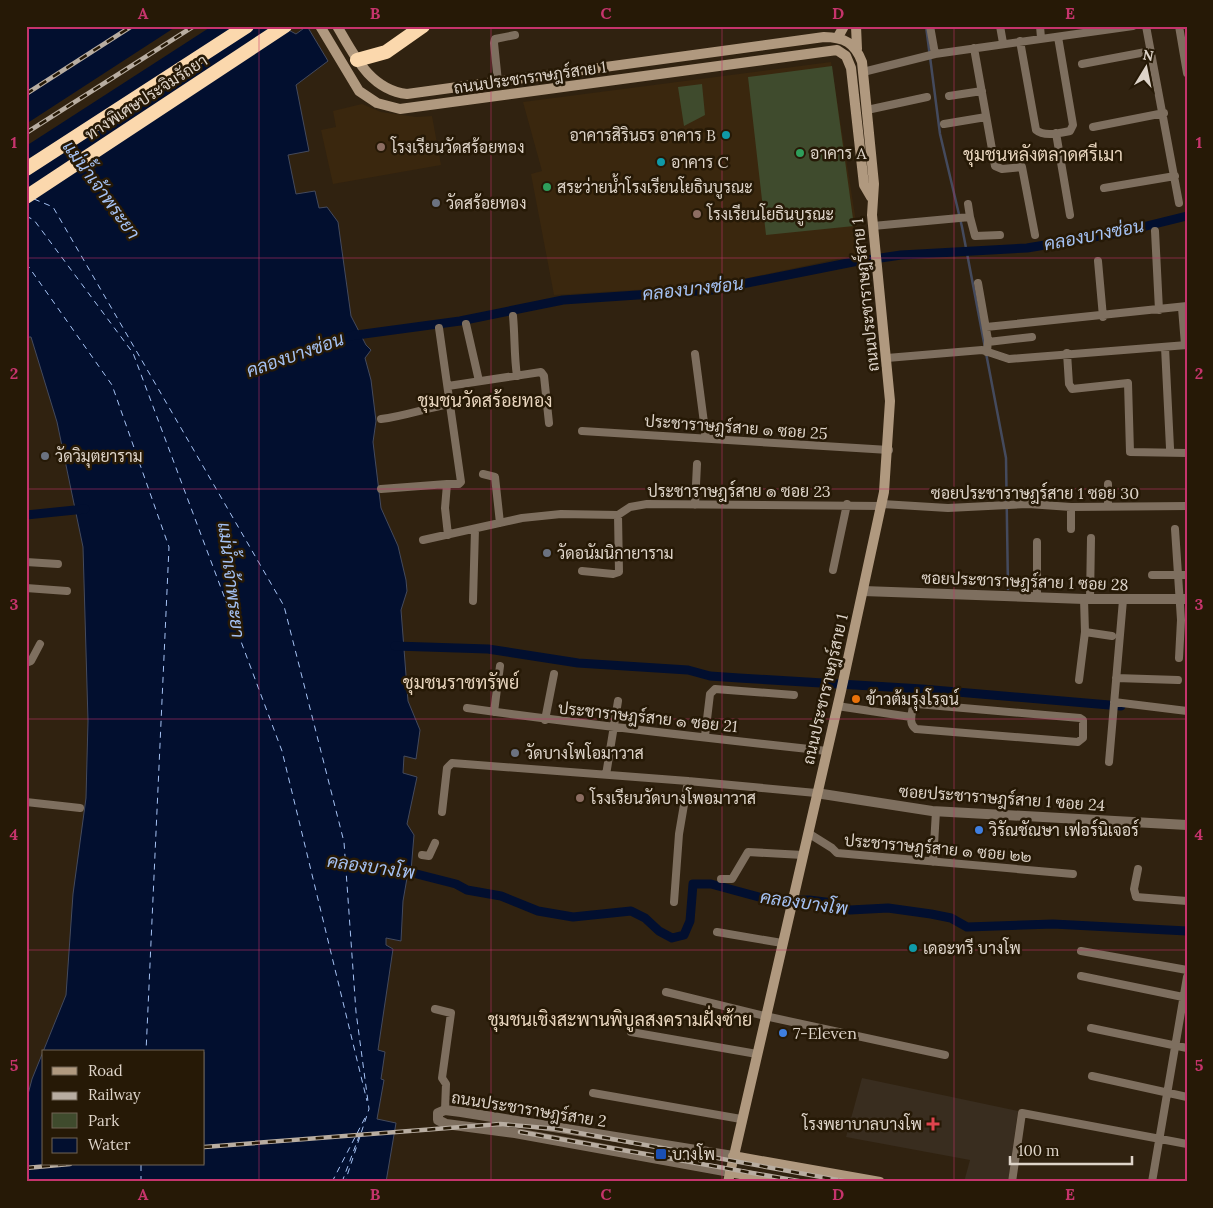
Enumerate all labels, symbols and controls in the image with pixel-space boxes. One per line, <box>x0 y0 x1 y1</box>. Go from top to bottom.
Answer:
text: A <box>138 3 149 23</box>
text: B <box>370 3 381 23</box>
text: C <box>600 3 612 23</box>
text: D <box>832 3 844 23</box>
text: E <box>1065 3 1075 23</box>
north arrow <box>1120 42 1170 92</box>
text: N <box>1141 45 1155 65</box>
street label: ทางพิเศษประจิมรัถยา <box>81 50 211 144</box>
street label: ถนนประชาราษฎร์สาย 1 <box>452 54 608 99</box>
place label: อาคารสิรินธร อาคาร B <box>569 125 716 145</box>
marker: อาคารสิรินธร อาคาร B <box>720 129 732 141</box>
text: 1 <box>11 132 17 152</box>
text: 1 <box>1196 132 1202 152</box>
water label: แม่น้ำเจ้าพระยา <box>58 134 148 244</box>
place label: โรงเรียนวัดสร้อยทอง <box>390 136 525 157</box>
marker: โรงเรียนวัดสร้อยทอง <box>375 141 387 153</box>
district label: ชุมชนหลังตลาดศรีเมา <box>963 142 1123 167</box>
place label: อาคาร A <box>810 143 868 163</box>
marker: อาคาร A <box>794 147 806 159</box>
place label: อาคาร C <box>671 152 729 172</box>
marker: อาคาร C <box>655 156 667 168</box>
place label: สระว่ายนํ้าโรงเรียนโยธินบูรณะ <box>557 173 753 199</box>
marker: สระว่ายนํ้าโรงเรียนโยธินบูรณะ <box>541 181 553 193</box>
place label: วัดสร้อยทอง <box>446 193 526 213</box>
marker: วัดสร้อยทอง <box>430 197 442 209</box>
place label: โรงเรียนโยธินบูรณะ <box>706 203 834 226</box>
marker: โรงเรียนโยธินบูรณะ <box>691 208 703 220</box>
water label: คลองบางซ่อน <box>1042 213 1147 255</box>
street label: ถนนประชาราษฎร์สาย 1 <box>845 217 884 373</box>
water label: คลองบางซ่อน <box>641 272 745 305</box>
water label: คลองบางซ่อน <box>243 327 347 382</box>
text: 2 <box>10 363 18 383</box>
text: 2 <box>1195 363 1203 383</box>
district label: ชุมชนวัดสร้อยทอง <box>418 389 552 413</box>
street label: ประชาราษฎร์สาย ๑ ซอย 25 <box>644 409 828 444</box>
place label: วัดวิมุตยาราม <box>55 446 143 468</box>
marker: วัดวิมุตยาราม <box>39 450 51 462</box>
street label: ประชาราษฎร์สาย ๑ ซอย 23 <box>647 479 831 502</box>
street label: ซอยประชาราษฎร์สาย 1 ซอย 30 <box>931 481 1139 504</box>
water label: แม่น้ำเจ้าพระยา <box>213 520 254 639</box>
place label: วัดอนัมนิกายาราม <box>557 543 673 563</box>
marker: วัดอนัมนิกายาราม <box>541 547 553 559</box>
street label: ซอยประชาราษฎร์สาย 1 ซอย 28 <box>921 565 1129 596</box>
text: 3 <box>10 594 19 614</box>
text: 3 <box>1195 594 1204 614</box>
street label: ถนนประชาราษฎร์สาย 1 <box>796 611 853 767</box>
district label: ชุมชนราชทรัพย์ <box>403 670 519 695</box>
place label: ข้าวต้มรุ่งโรจน์ <box>866 687 959 711</box>
marker: ข้าวต้มรุ่งโรจน์ <box>850 693 862 705</box>
street label: ประชาราษฎร์สาย ๑ ซอย 21 <box>557 696 739 737</box>
place label: วัดบางโพโอมาวาส <box>525 742 644 763</box>
marker: วัดบางโพโอมาวาส <box>509 747 521 759</box>
street label: ซอยประชาราษฎร์สาย 1 ซอย 24 <box>898 779 1106 816</box>
place label: โรงเรียนวัดบางโพอมาวาส <box>589 787 756 808</box>
marker: โรงเรียนวัดบางโพอมาวาส <box>574 792 586 804</box>
place label: วิรัณชัณษา เฟอร์นิเจอร์ <box>988 818 1139 840</box>
text: 4 <box>10 824 19 844</box>
marker: วิรัณชัณษา เฟอร์นิเจอร์ <box>973 824 985 836</box>
text: 4 <box>1195 824 1204 844</box>
street label: ประชาราษฎร์สาย ๑ ซอย ๒๒ <box>843 828 1033 867</box>
water label: คลองบางโพ <box>326 848 417 884</box>
water label: คลองบางโพ <box>759 884 850 920</box>
place label: เดอะทรี บางโพ <box>923 937 1021 958</box>
marker: เดอะทรี บางโพ <box>907 942 919 954</box>
district label: ชุมชนเชิงสะพานพิบูลสงครามฝั่งซ้าย <box>488 1005 752 1033</box>
place label: 7-Eleven <box>793 1023 857 1043</box>
marker: 7-Eleven <box>777 1027 789 1039</box>
legend <box>42 1050 205 1166</box>
text: 5 <box>10 1055 19 1075</box>
text: 5 <box>1195 1055 1204 1075</box>
text: Road <box>88 1061 123 1080</box>
text: Railway <box>88 1085 141 1104</box>
street label: ถนนประชาราษฎร์สาย 2 <box>450 1085 608 1132</box>
text: Park <box>88 1111 119 1130</box>
place label: โรงพยาบาลบางโพ <box>801 1113 922 1134</box>
marker: โรงพยาบาลบางโพ <box>926 1117 940 1131</box>
scale bar <box>1010 1133 1133 1165</box>
text: Water <box>88 1135 131 1154</box>
text: 100 m <box>1018 1141 1059 1160</box>
place label: บางโพ <box>672 1143 715 1164</box>
marker: บางโพ <box>654 1147 668 1161</box>
text: A <box>138 1184 149 1204</box>
text: B <box>370 1184 381 1204</box>
text: C <box>600 1184 612 1204</box>
text: D <box>832 1184 844 1204</box>
text: E <box>1065 1184 1075 1204</box>

